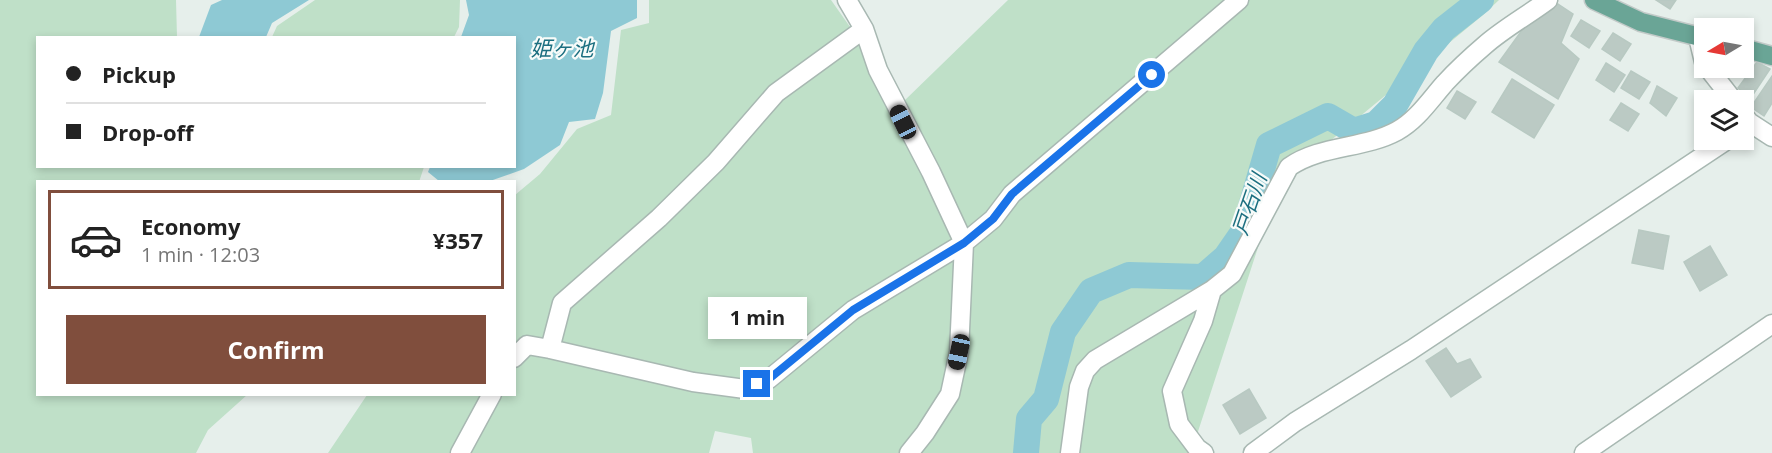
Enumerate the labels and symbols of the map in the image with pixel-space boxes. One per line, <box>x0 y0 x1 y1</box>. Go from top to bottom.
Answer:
north arrow <box>1694 18 1754 78</box>
water label: 姫ヶ池 <box>531 34 595 62</box>
route start <box>1138 61 1165 88</box>
car <box>887 102 919 142</box>
water label: 戸石川 <box>1226 168 1273 238</box>
callout: 1 min <box>708 297 807 339</box>
car <box>946 333 972 371</box>
route end <box>743 370 770 397</box>

